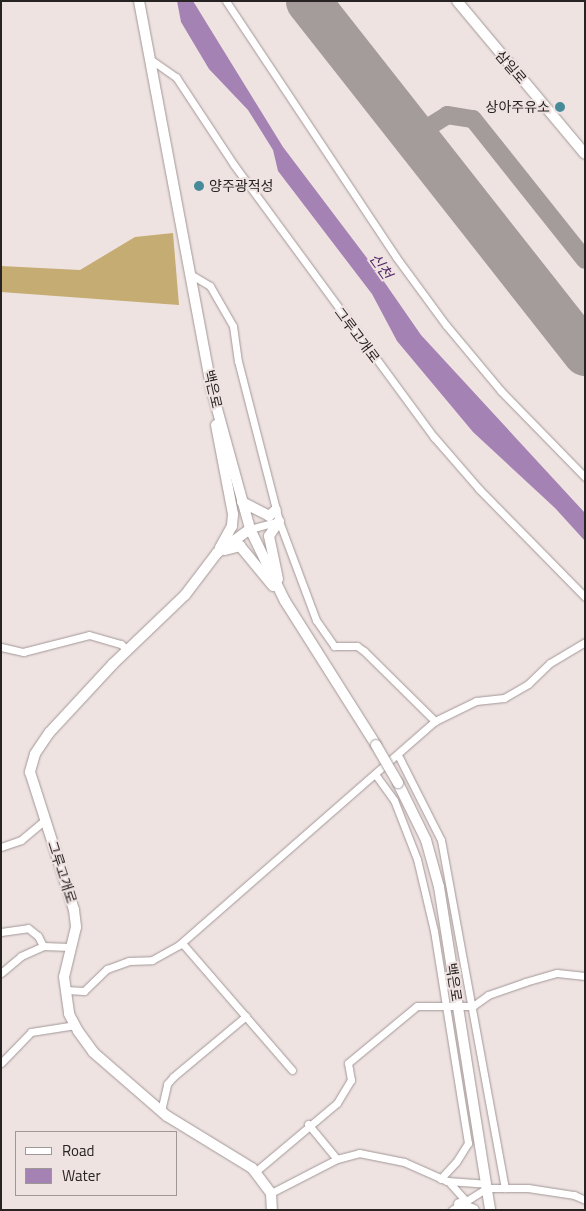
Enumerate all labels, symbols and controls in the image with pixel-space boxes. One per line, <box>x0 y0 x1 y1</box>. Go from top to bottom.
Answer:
street label: 삼일로 <box>492 47 530 87</box>
place label: 상아주유소 <box>486 99 550 115</box>
marker: 상아주유소 <box>554 101 566 113</box>
place label: 양주광적성 <box>209 178 273 194</box>
marker: 양주광적성 <box>193 180 205 192</box>
water label: 신천 <box>366 250 396 282</box>
street label: 그루고개로 <box>331 304 383 366</box>
street label: 백은로 <box>200 368 226 410</box>
street label: 그루고개로 <box>44 839 80 905</box>
street label: 백은로 <box>443 962 465 1002</box>
legend <box>15 1131 178 1196</box>
text: Road <box>62 1139 94 1162</box>
text: Water <box>62 1164 101 1187</box>

